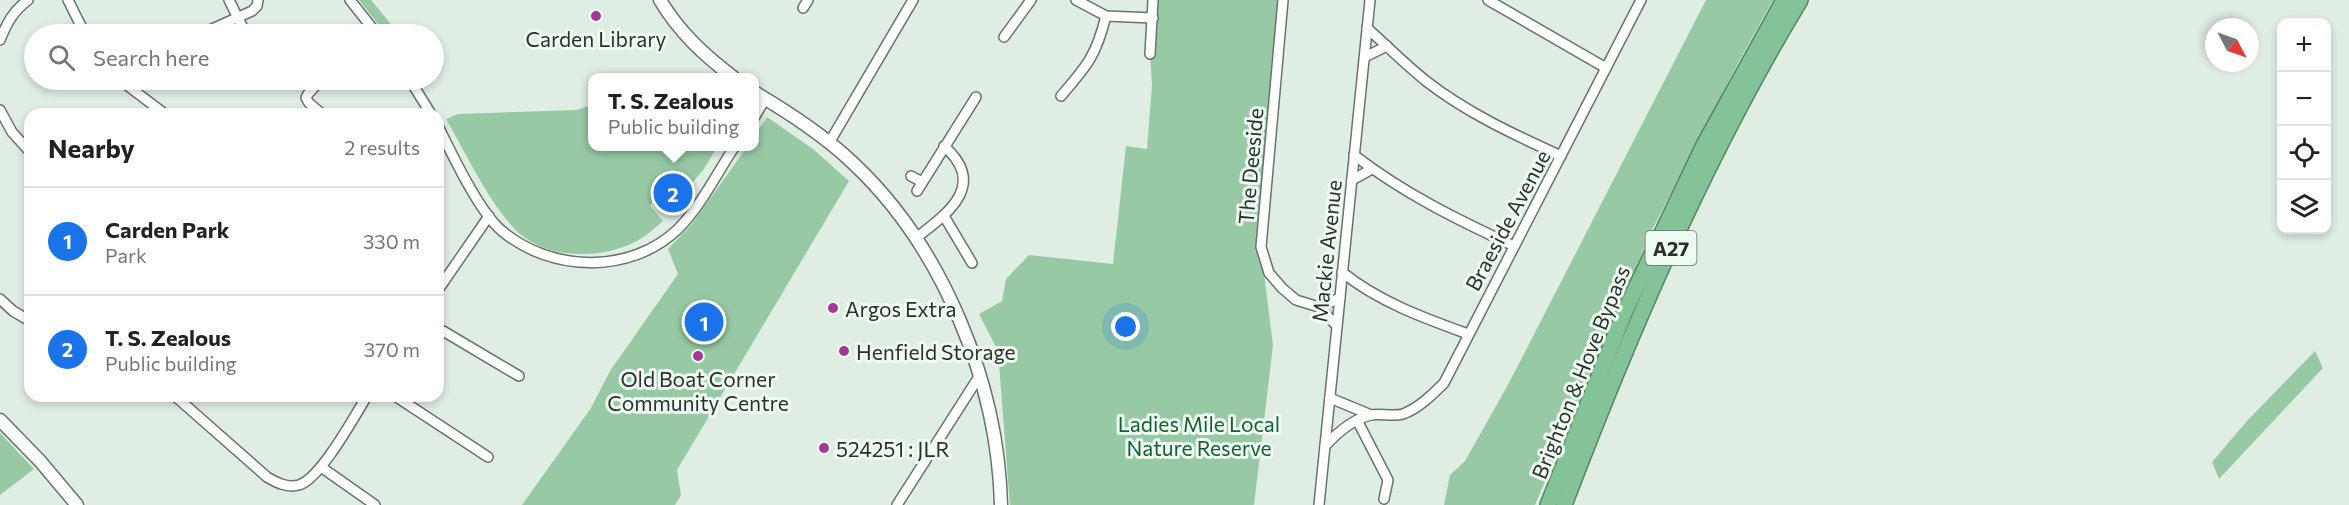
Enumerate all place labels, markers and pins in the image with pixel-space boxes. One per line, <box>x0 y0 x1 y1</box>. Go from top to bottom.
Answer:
marker: Carden Library <box>589 9 603 23</box>
place label: Carden Library <box>526 26 667 51</box>
pin: 2 <box>654 170 692 216</box>
place label: Argos Extra <box>845 296 956 321</box>
pin: 1 <box>684 300 724 344</box>
marker: Argos Extra <box>826 301 840 315</box>
place label: Henfield Storage <box>856 339 1016 364</box>
marker: Henfield Storage <box>837 344 851 358</box>
marker: Old Boat Corner Community Centre <box>691 349 705 363</box>
place label: Old Boat Corner Community Centre <box>607 366 789 415</box>
place label: 524251 : JLR <box>836 436 950 461</box>
marker: 524251 : JLR <box>817 441 831 455</box>

